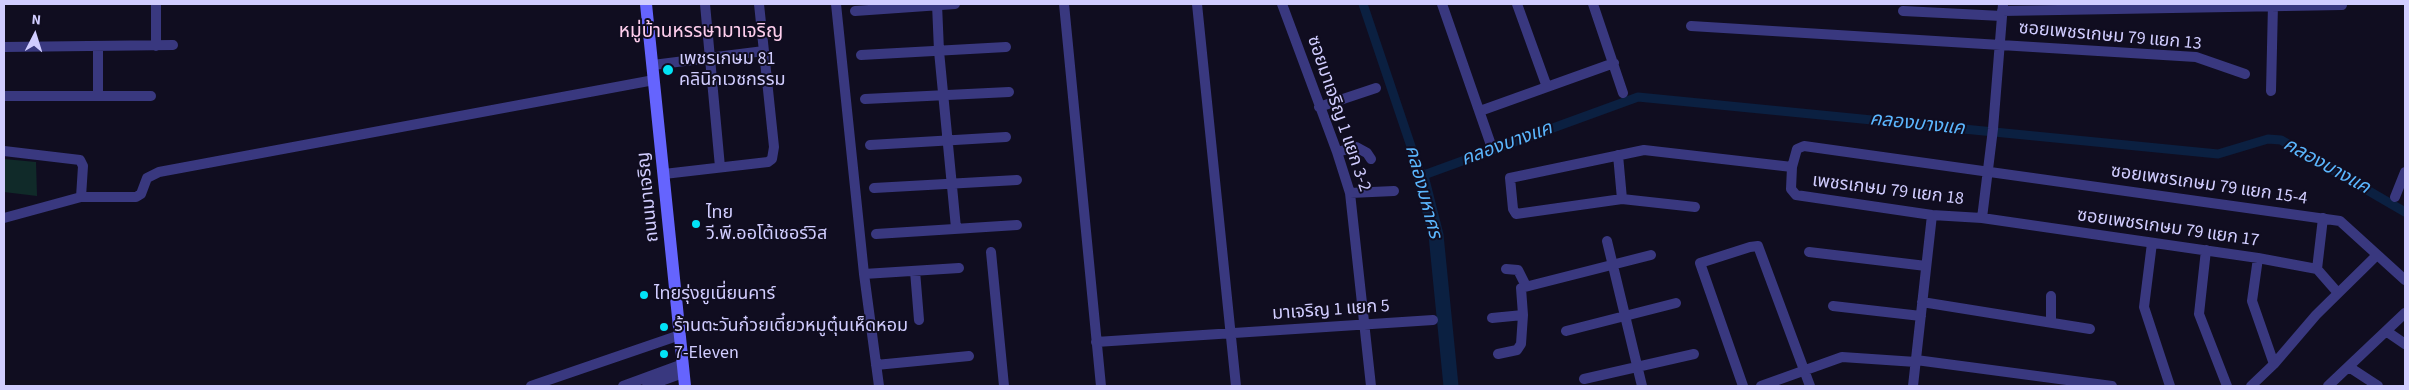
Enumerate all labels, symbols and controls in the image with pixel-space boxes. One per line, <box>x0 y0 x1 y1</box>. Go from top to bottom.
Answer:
north arrow <box>10 10 60 60</box>
text: N <box>31 10 42 30</box>
street label: ซอยเพชรเกษม 79 แยก 13 <box>2018 18 2202 56</box>
district label: หมู่บ้านหรรษามาเจริญ <box>619 22 783 44</box>
street label: ซอยมาเจริญ 1 แยก 3-2 <box>1301 33 1375 195</box>
place label: เพชรเกษม 81 คลินิกเวชกรรม <box>679 49 785 92</box>
marker: เพชรเกษม 81 คลินิกเวชกรรม <box>661 63 675 77</box>
water label: คลองบางแค <box>1868 109 1966 141</box>
water label: คลองบางแค <box>1458 118 1556 172</box>
water label: คลองบางแค <box>2279 134 2373 200</box>
water label: คลองมหาศร <box>1399 143 1445 241</box>
street label: ถนนมาเจริญ <box>634 151 664 243</box>
street label: ซอยเพชรเกษม 79 แยก 15-4 <box>2109 162 2309 210</box>
street label: เพชรเกษม 79 แยก 18 <box>1811 171 1965 211</box>
place label: ไทย วี.พี.ออโต้เซอร์วิส <box>706 203 827 245</box>
street label: ซอยเพชรเกษม 79 แยก 17 <box>2076 206 2260 252</box>
marker: ไทย วี.พี.ออโต้เซอร์วิส <box>690 218 702 230</box>
place label: ไทยรุ่งยูเนี่ยนคาร์ <box>654 284 775 306</box>
marker: ไทยรุ่งยูเนี่ยนคาร์ <box>638 289 650 301</box>
street label: มาเจริญ 1 แยก 5 <box>1272 296 1390 326</box>
place label: ร้านตะวันก๋วยเตี๋ยวหมูตุ๋นเห็ดหอม <box>674 316 908 338</box>
marker: ร้านตะวันก๋วยเตี๋ยวหมูตุ๋นเห็ดหอม <box>658 321 670 333</box>
place label: 7-Eleven <box>674 343 739 365</box>
marker: 7-Eleven <box>658 348 670 360</box>

